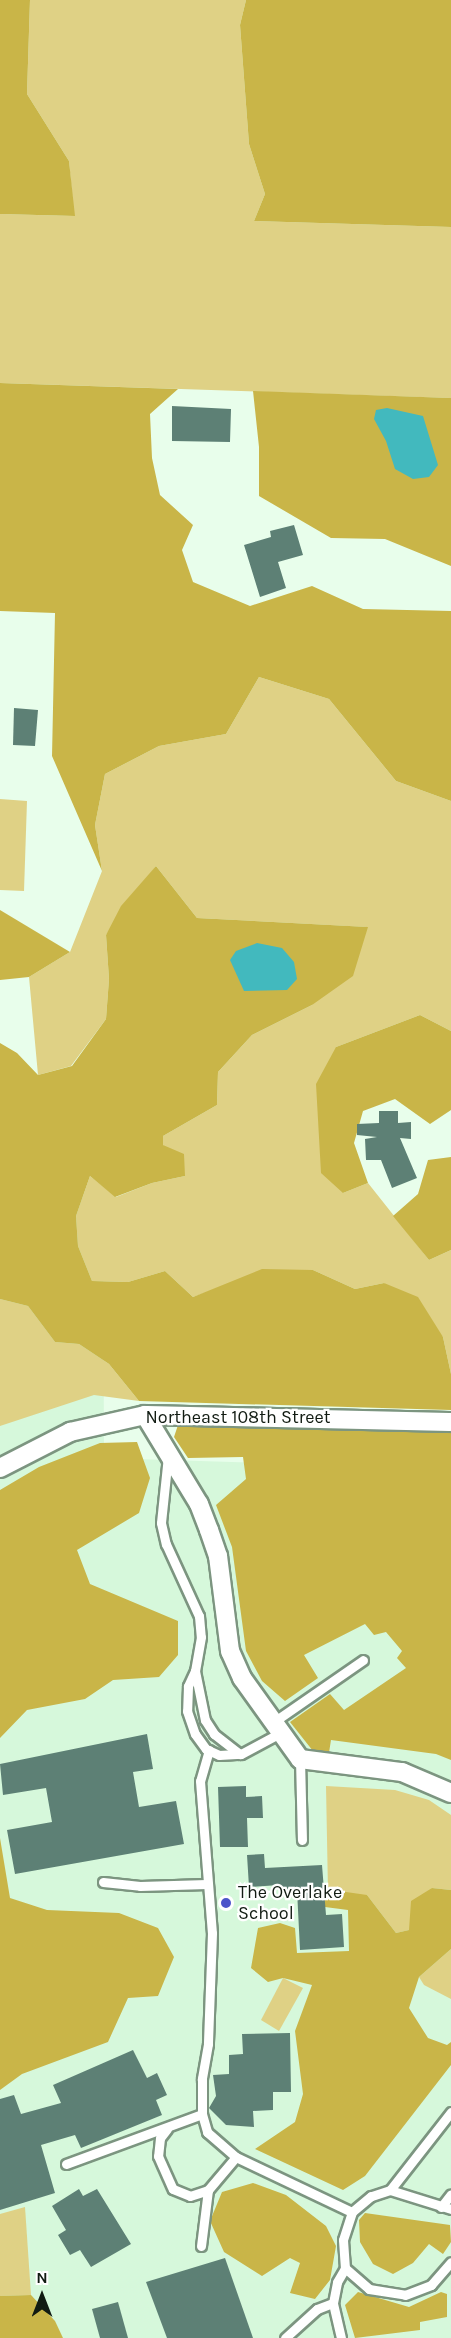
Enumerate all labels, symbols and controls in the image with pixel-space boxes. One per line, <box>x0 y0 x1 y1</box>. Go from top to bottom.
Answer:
street label: Northeast 108th Street <box>146 1406 330 1428</box>
place label: The Overlake School <box>238 1882 342 1924</box>
marker: The Overlake School <box>219 1896 233 1910</box>
north arrow <box>12 2266 72 2326</box>
text: N <box>36 2268 48 2287</box>

